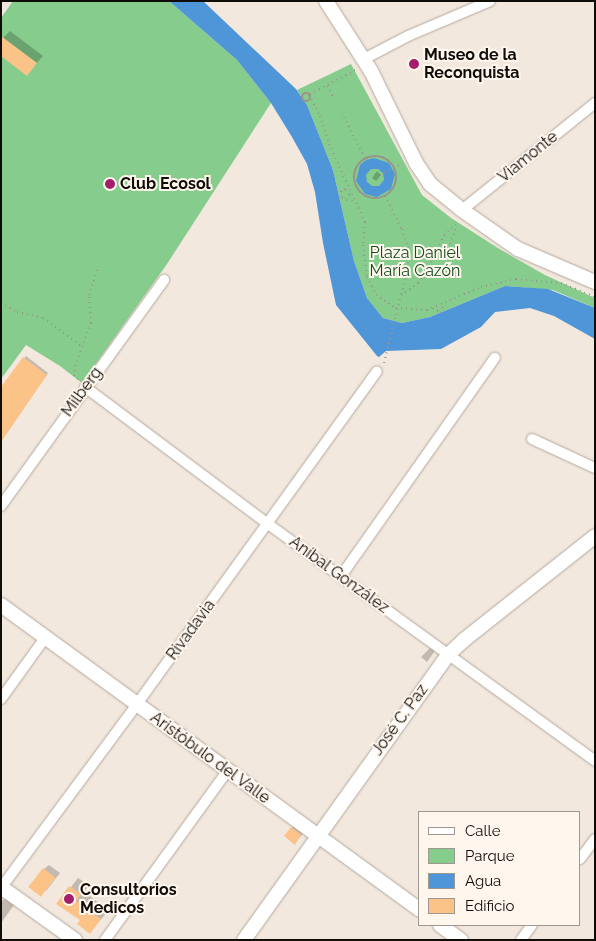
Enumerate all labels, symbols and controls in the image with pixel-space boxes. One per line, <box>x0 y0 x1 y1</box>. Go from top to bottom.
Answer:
place label: Museo de la Reconquista <box>424 45 520 83</box>
marker: Museo de la Reconquista <box>408 58 420 70</box>
street label: Viamonte <box>494 127 562 187</box>
place label: Club Ecosol <box>120 174 211 194</box>
marker: Club Ecosol <box>104 178 116 190</box>
park label: Plaza Daniel María Cazón <box>370 243 460 281</box>
street label: Milberg <box>58 364 106 420</box>
street label: Aníbal González <box>285 532 393 618</box>
street label: Rivadavia <box>163 596 219 664</box>
street label: José C. Paz <box>368 681 432 759</box>
street label: Aristóbulo del Valle <box>146 708 274 808</box>
legend <box>418 811 581 926</box>
text: Calle <box>465 822 500 840</box>
text: Parque <box>465 847 514 865</box>
text: Agua <box>465 872 501 890</box>
place label: Consultorios Medicos <box>80 880 177 918</box>
marker: Consultorios Medicos <box>62 892 76 906</box>
text: Edificio <box>465 897 515 915</box>

